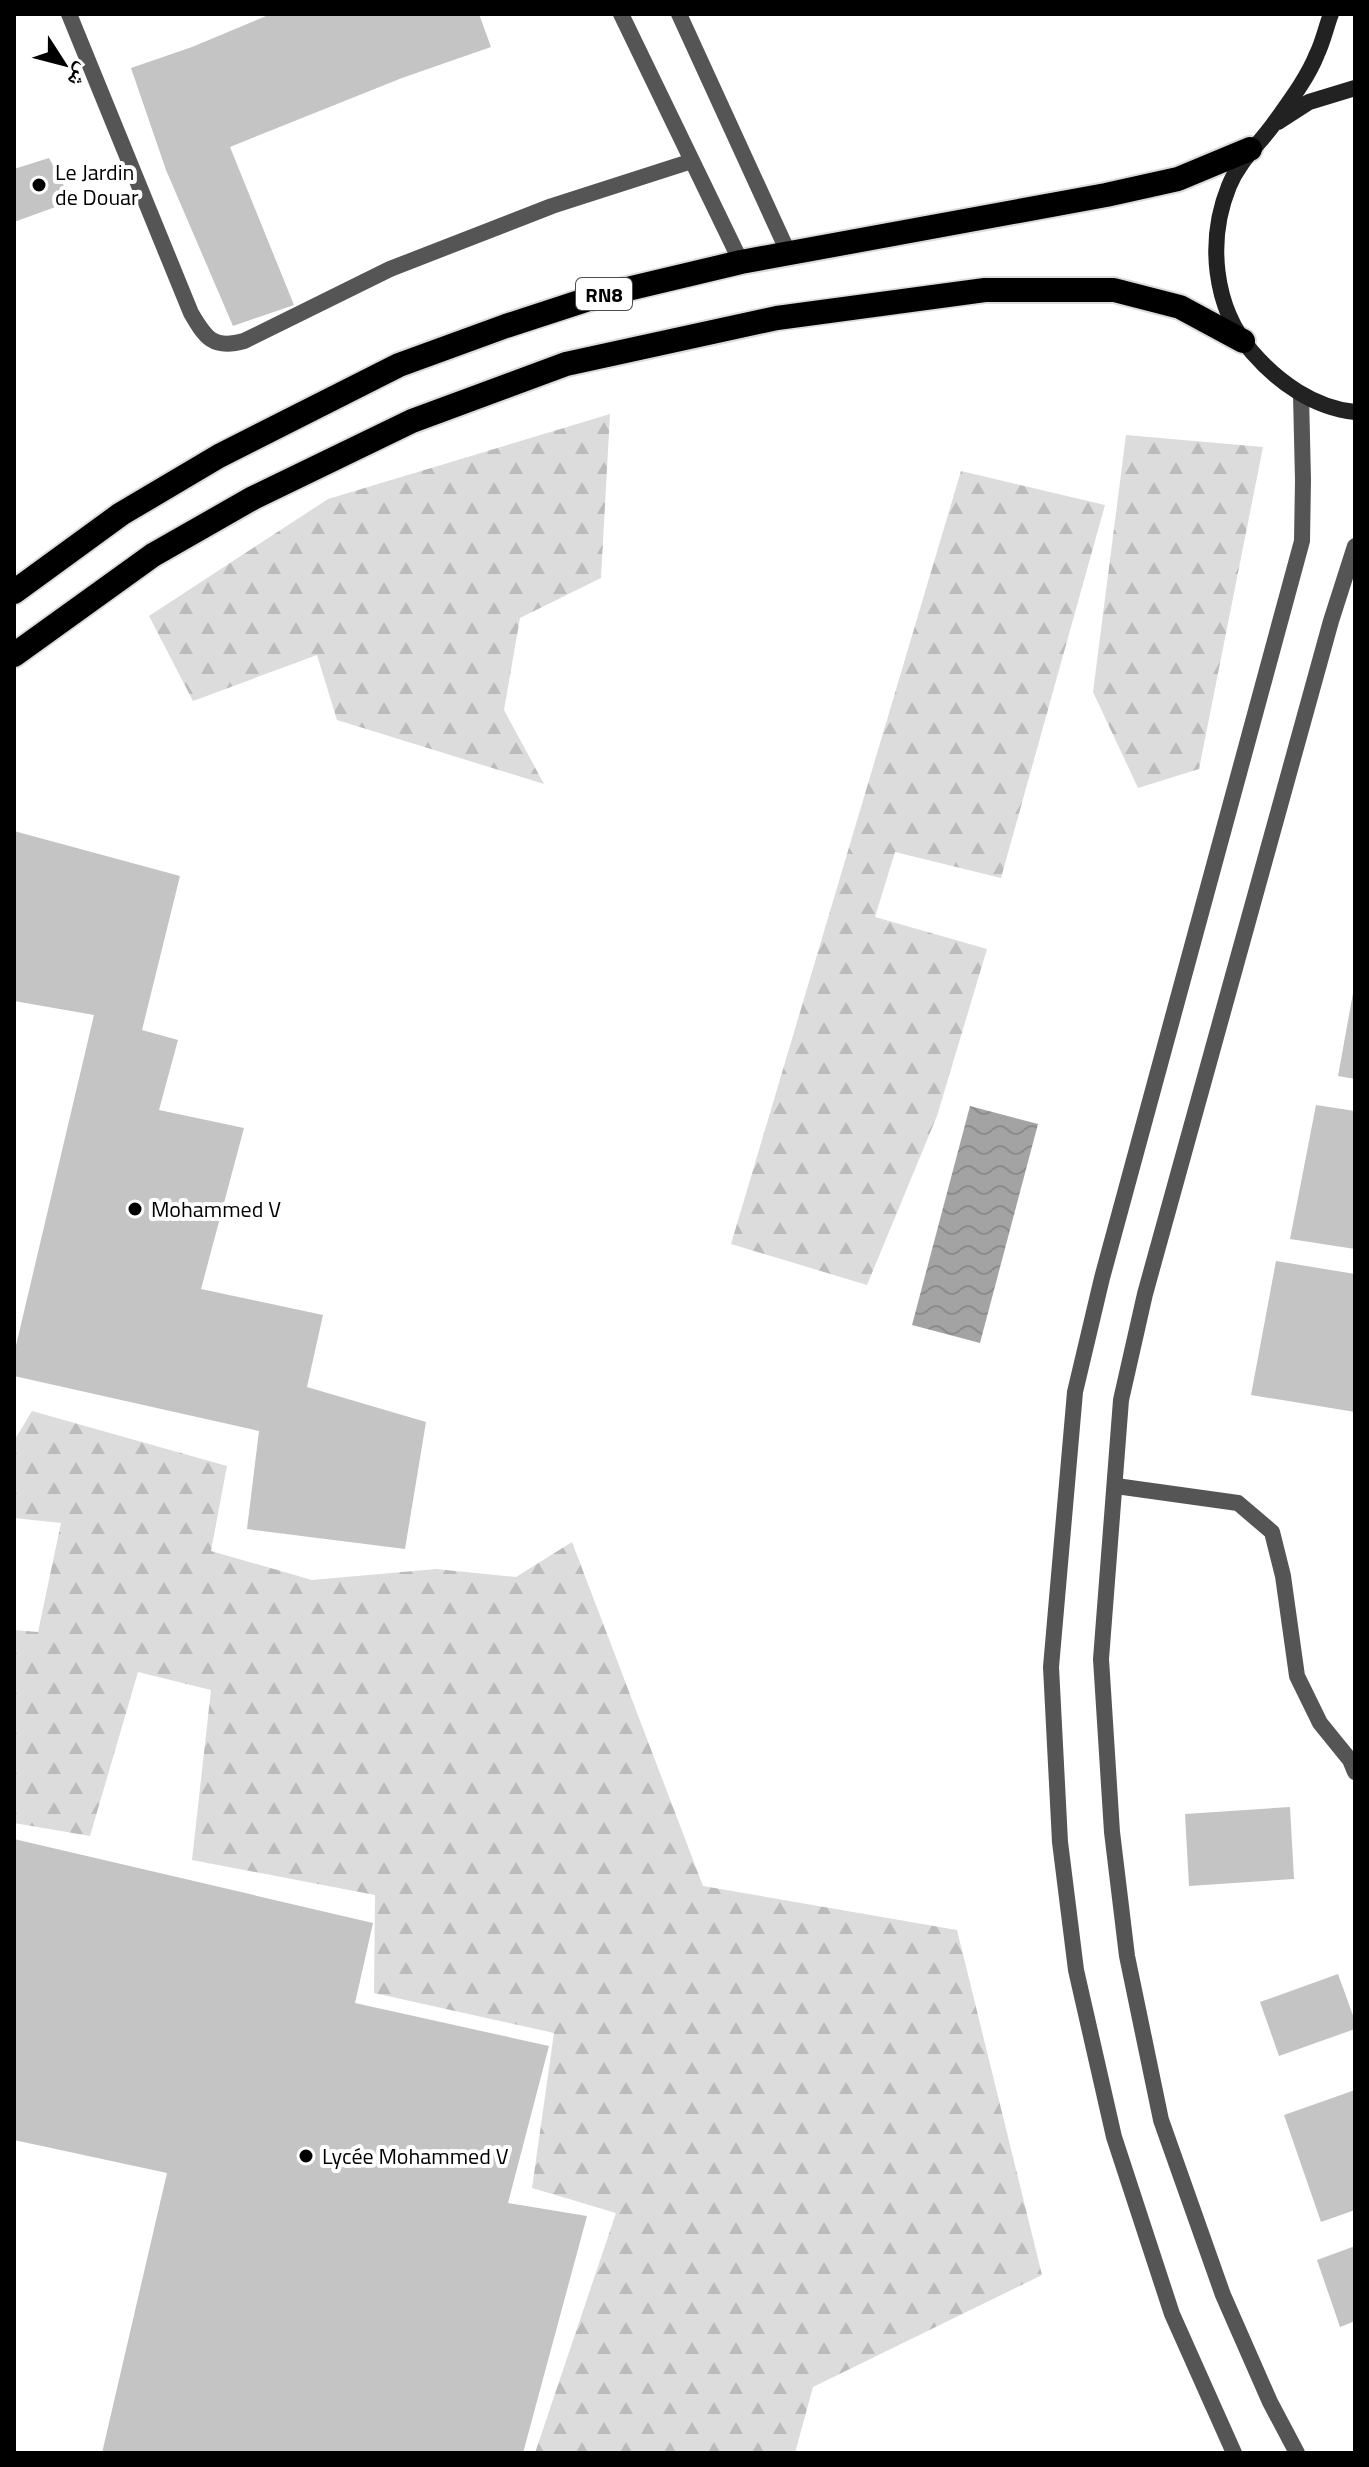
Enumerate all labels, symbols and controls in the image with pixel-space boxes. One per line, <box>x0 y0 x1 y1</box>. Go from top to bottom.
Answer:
north arrow <box>24 24 104 104</box>
text: ش <box>60 56 101 95</box>
place label: Le Jardin de Douar <box>55 155 139 214</box>
marker: Le Jardin de Douar <box>30 176 48 194</box>
road number: RN8 <box>576 278 632 310</box>
place label: Mohammed V <box>151 1192 281 1226</box>
marker: Mohammed V <box>126 1200 144 1218</box>
place label: Lycée Mohammed V <box>322 2139 509 2173</box>
marker: Lycée Mohammed V <box>297 2147 315 2165</box>

